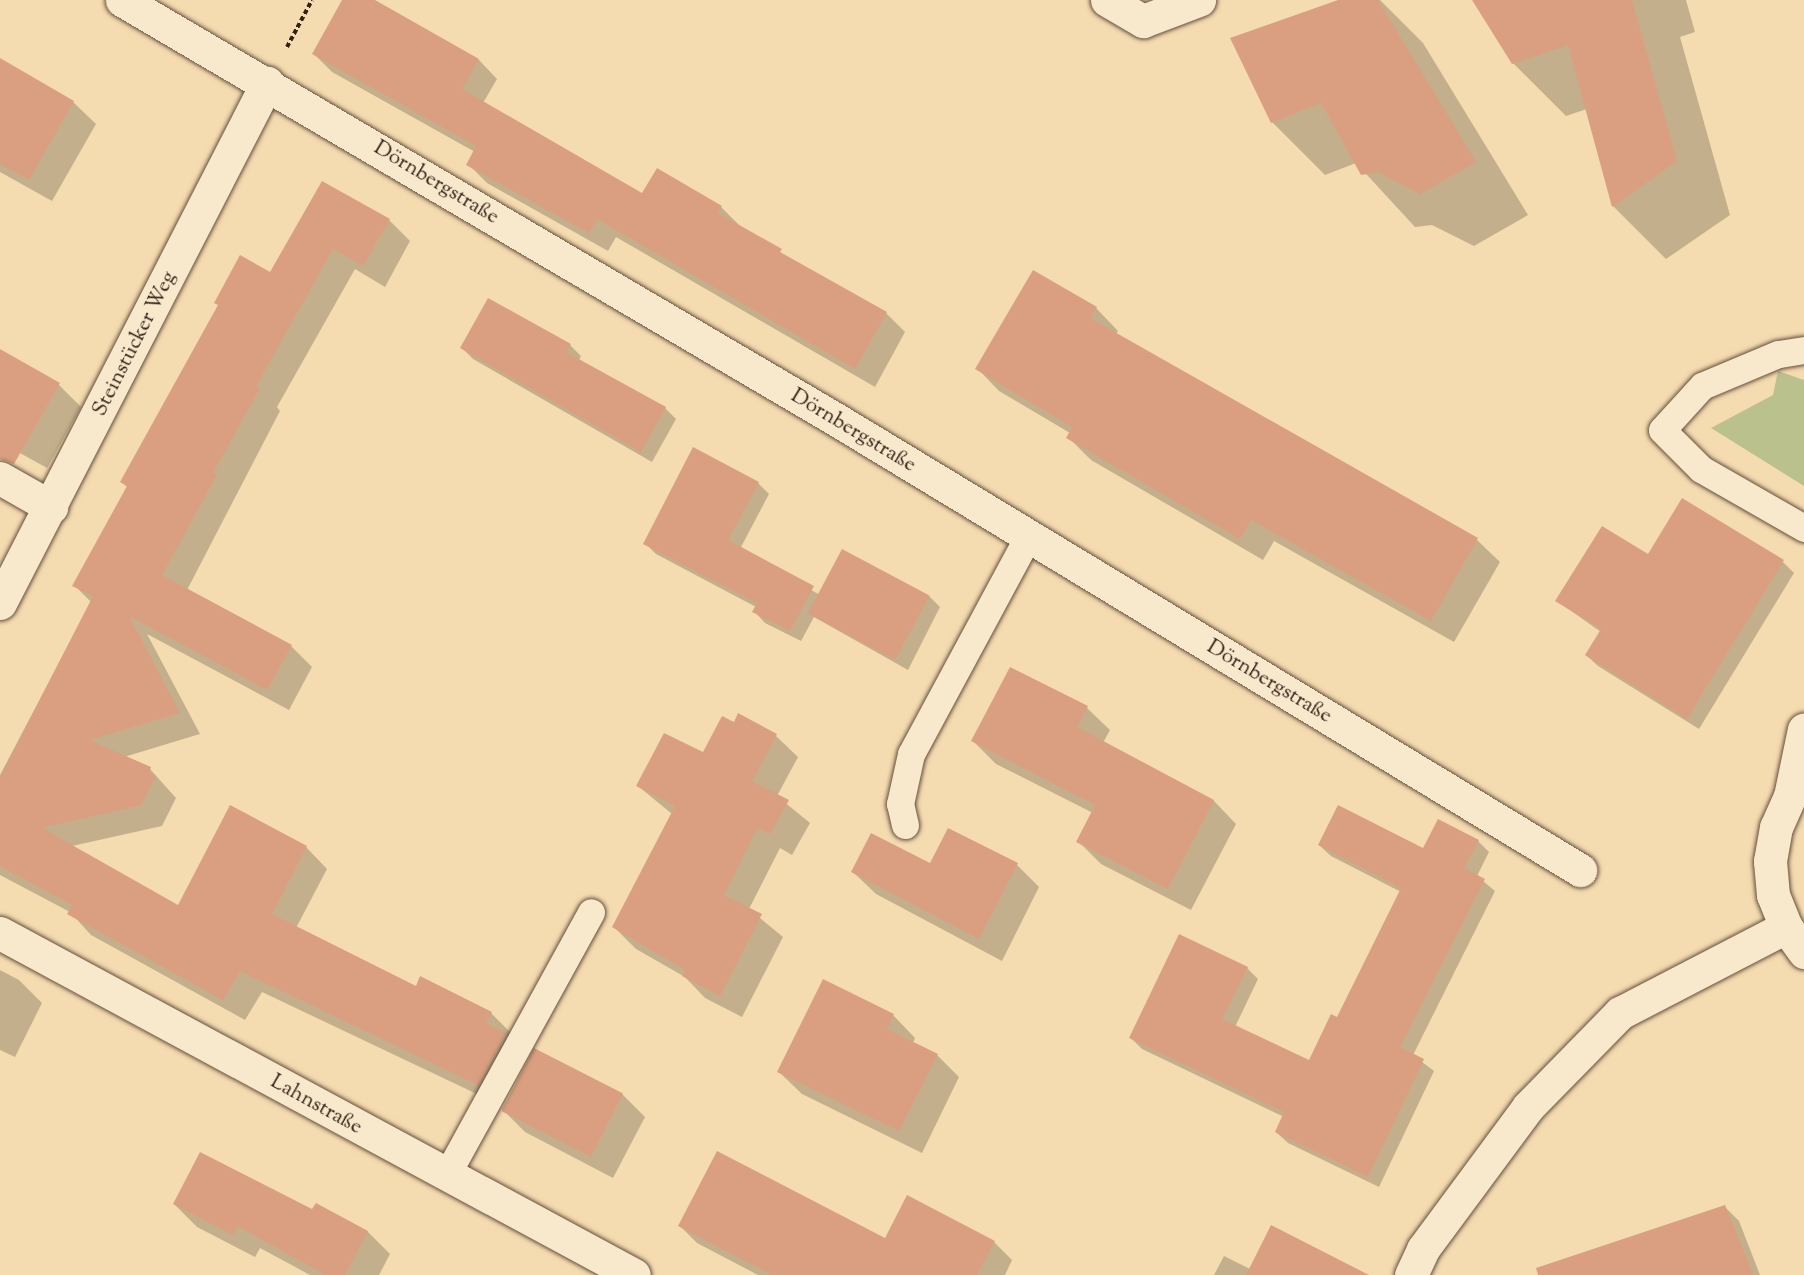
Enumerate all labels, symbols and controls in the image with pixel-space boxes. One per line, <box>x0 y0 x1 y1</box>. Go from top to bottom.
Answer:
street label: Dörnbergstraße <box>369 136 503 230</box>
street label: Steinstücker Weg <box>88 267 182 421</box>
street label: Dörnbergstraße <box>786 384 920 478</box>
street label: Dörnbergstraße <box>1202 635 1336 729</box>
street label: Lahnstraße <box>266 1070 366 1140</box>

